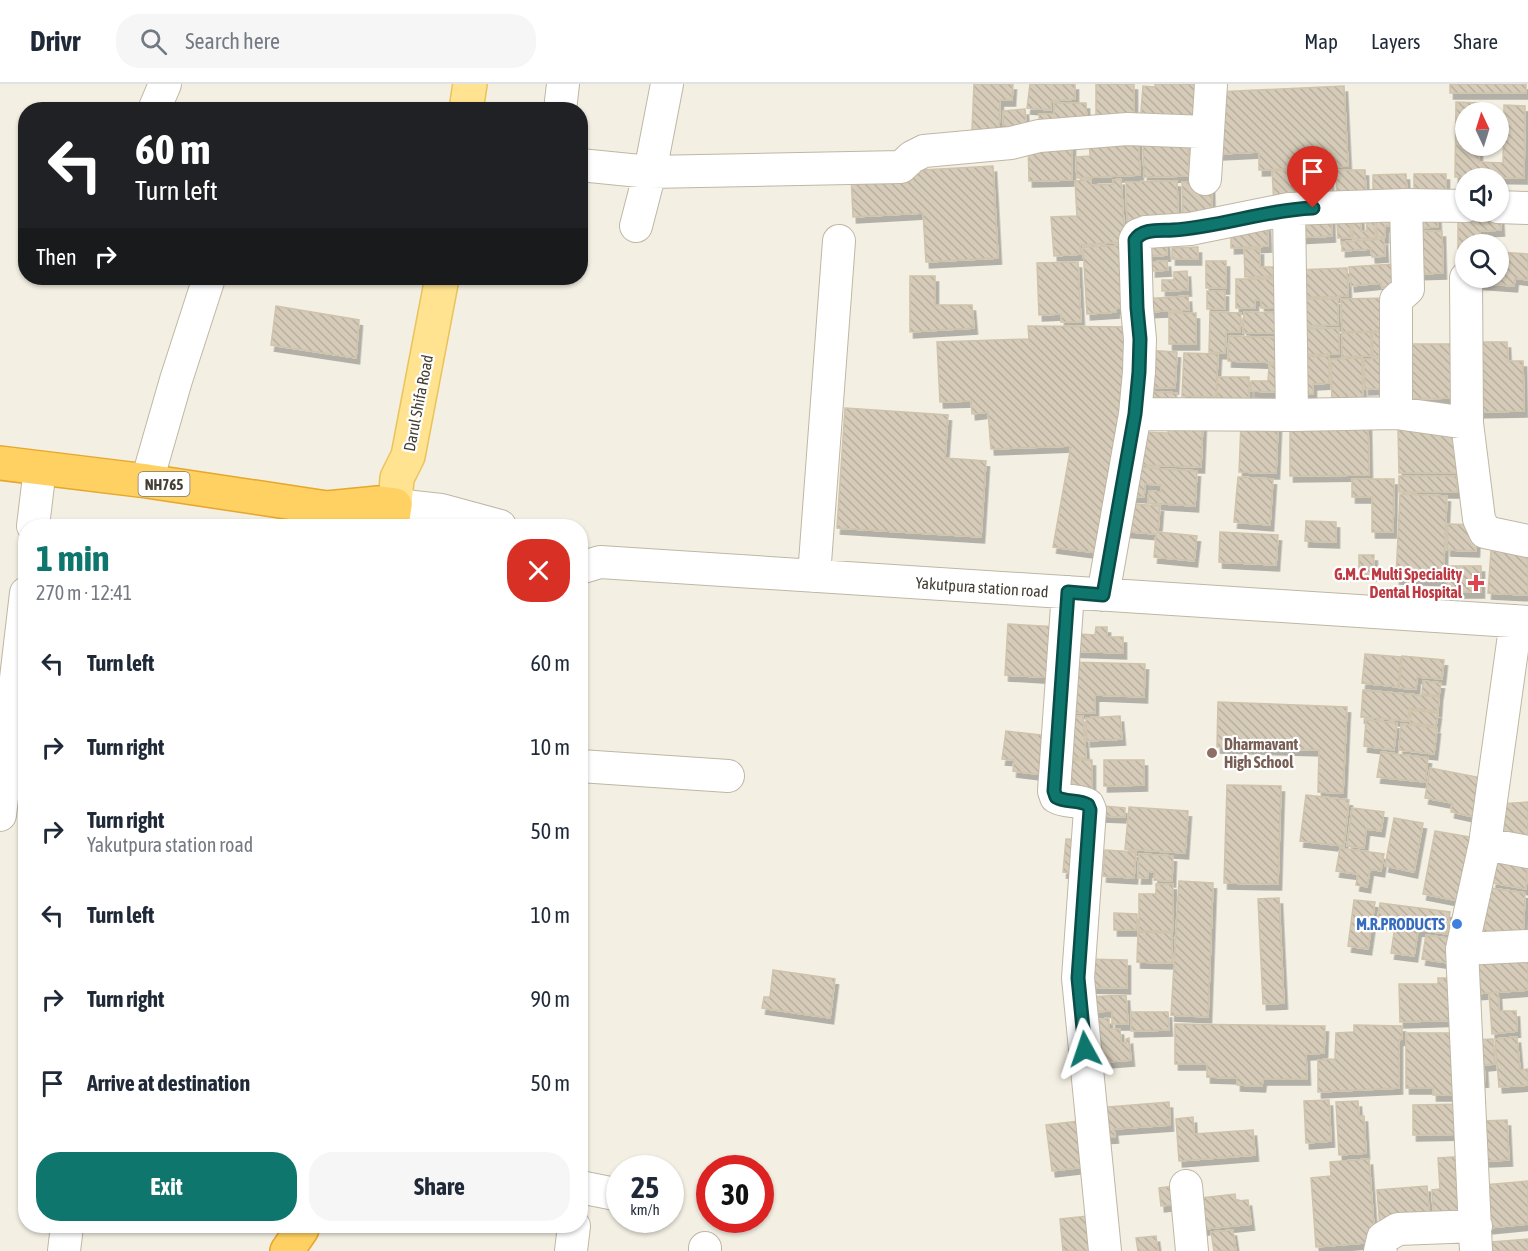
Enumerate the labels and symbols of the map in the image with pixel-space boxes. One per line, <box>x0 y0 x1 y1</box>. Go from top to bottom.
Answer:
north arrow <box>1455 102 1509 156</box>
pin <box>1287 146 1338 208</box>
street label: Darul Shifa Road <box>400 353 436 453</box>
road number: NH765 <box>138 472 190 496</box>
place label: G.M.C. Multi Speciality Dental Hospital <box>1334 565 1463 601</box>
street label: Yakutpura station road <box>915 573 1049 602</box>
marker: G.M.C. Multi Speciality Dental Hospital <box>1467 574 1485 592</box>
place label: Dharmavant High School <box>1224 735 1298 771</box>
marker: Dharmavant High School <box>1205 746 1219 760</box>
place label: M.R.PRODUCTS <box>1356 915 1445 933</box>
marker: M.R.PRODUCTS <box>1450 917 1464 931</box>
position arrow <box>1053 1017 1117 1081</box>
speed limit sign: 30 <box>696 1155 774 1233</box>

